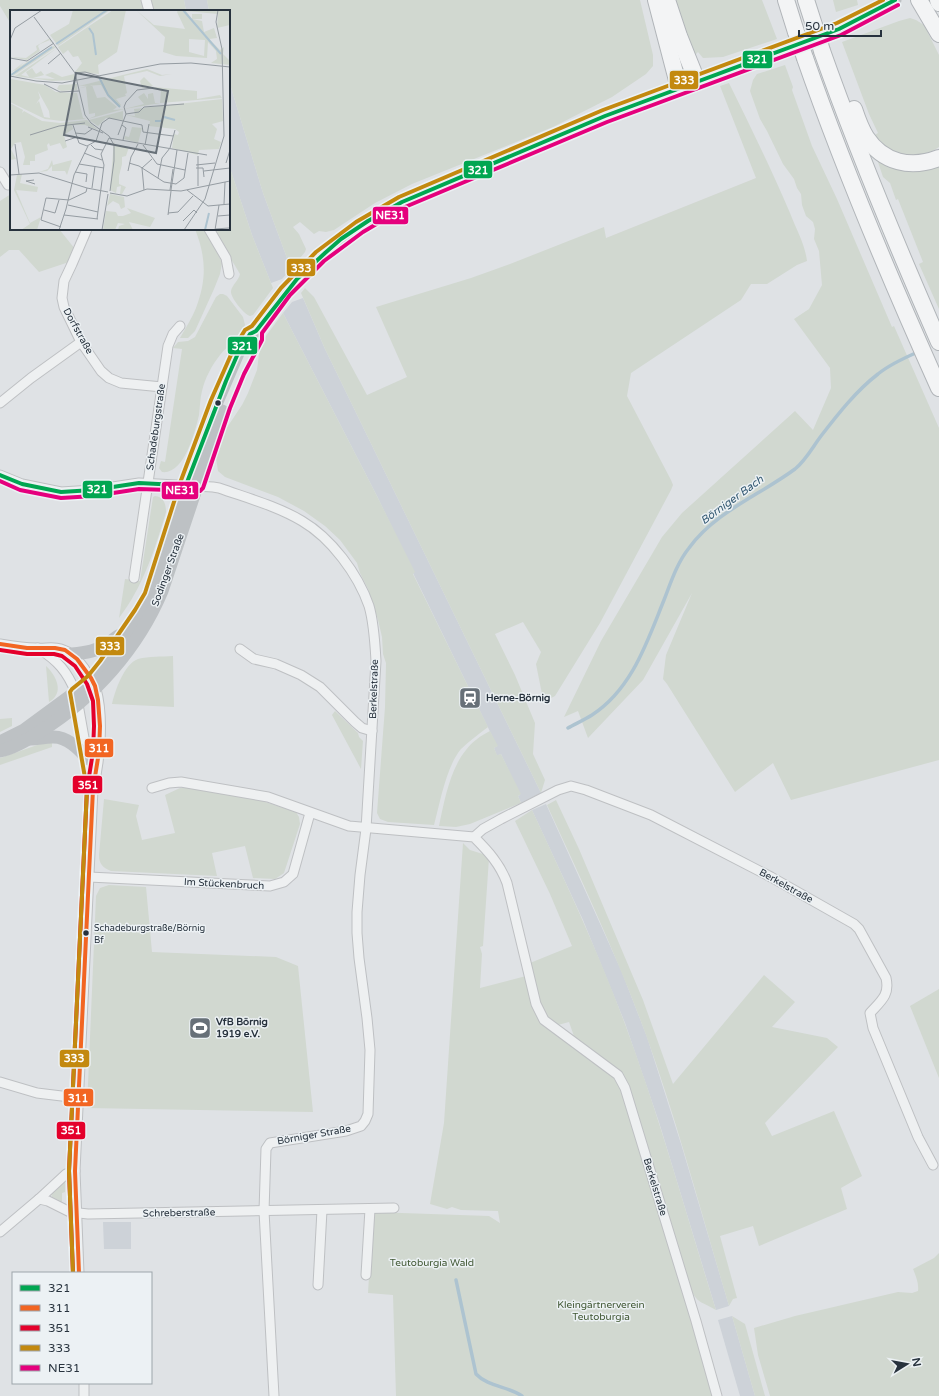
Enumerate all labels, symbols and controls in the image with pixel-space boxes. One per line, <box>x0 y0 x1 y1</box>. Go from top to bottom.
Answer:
inset map <box>10 10 230 230</box>
scale bar <box>799 12 881 38</box>
text: 50 m <box>805 19 834 33</box>
line badge: 321 <box>742 50 773 69</box>
text: 321 <box>747 53 767 66</box>
line badge: 333 <box>669 70 699 90</box>
text: 333 <box>674 74 694 87</box>
line badge: 321 <box>463 160 493 179</box>
text: 321 <box>468 164 488 177</box>
line badge: NE31 <box>372 206 409 225</box>
text: NE31 <box>375 209 405 222</box>
line badge: 333 <box>286 258 316 277</box>
text: 333 <box>291 262 311 275</box>
street label: Dorfstraße <box>60 306 96 356</box>
line badge: 321 <box>227 336 258 355</box>
text: 321 <box>232 340 252 353</box>
street label: Schadeburgstraße <box>144 383 168 471</box>
unlabelled marker <box>213 398 223 408</box>
water label: Börniger Bach <box>698 473 766 527</box>
line badge: 321 <box>82 480 113 499</box>
line badge: NE31 <box>161 481 199 500</box>
text: 321 <box>87 483 107 496</box>
text: NE31 <box>165 484 195 497</box>
street label: Sodinger Straße <box>149 532 187 608</box>
line badge: 333 <box>95 636 125 656</box>
text: 333 <box>100 640 120 653</box>
street label: Berkelstraße <box>367 659 381 719</box>
station icon: Herne-Börnig <box>457 685 483 711</box>
place label: Herne-Börnig <box>486 692 550 704</box>
line badge: 311 <box>84 738 114 758</box>
text: 311 <box>89 742 109 755</box>
line badge: 351 <box>72 775 103 794</box>
text: 351 <box>78 779 98 792</box>
street label: Berkelstraße <box>757 866 815 906</box>
street label: Im Stückenbruch <box>183 876 265 892</box>
place label: Schadeburgstraße/Börnig Bf <box>94 923 205 946</box>
marker: Schadeburgstraße/Börnig Bf <box>81 928 91 938</box>
sports icon: VfB Börnig 1919 e.V. <box>187 1015 213 1041</box>
place label: VfB Börnig 1919 e.V. <box>216 1016 268 1040</box>
line badge: 333 <box>59 1049 90 1068</box>
text: 333 <box>64 1052 84 1065</box>
line badge: 311 <box>63 1088 94 1107</box>
text: 311 <box>68 1092 88 1105</box>
line badge: 351 <box>56 1121 86 1140</box>
street label: Börniger Straße <box>276 1123 352 1147</box>
text: 351 <box>61 1124 81 1137</box>
street label: Berkelstraße <box>641 1157 670 1218</box>
street label: Schreberstraße <box>143 1206 216 1220</box>
park label: Teutoburgia Wald <box>390 1257 474 1269</box>
legend <box>12 1272 152 1384</box>
text: 321 <box>48 1281 71 1295</box>
park label: Kleingärtnerverein Teutoburgia <box>557 1299 645 1323</box>
text: 311 <box>48 1301 71 1315</box>
text: 351 <box>48 1321 71 1335</box>
text: 333 <box>48 1341 71 1355</box>
north arrow <box>887 1344 927 1384</box>
text: N <box>909 1357 924 1368</box>
text: NE31 <box>48 1361 80 1375</box>

